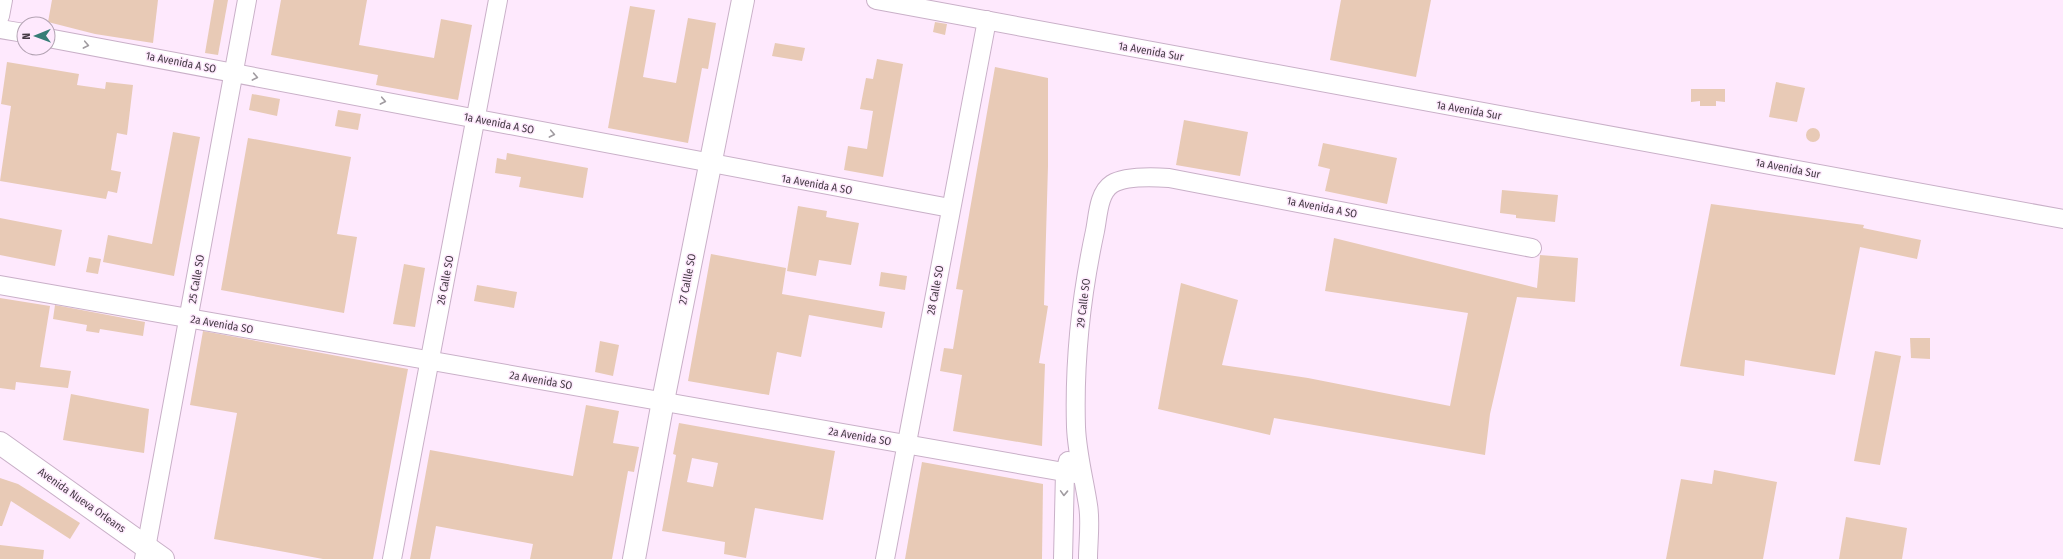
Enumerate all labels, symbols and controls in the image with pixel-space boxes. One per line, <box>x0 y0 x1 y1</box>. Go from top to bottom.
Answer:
north arrow <box>16 16 56 56</box>
text: N <box>20 33 33 40</box>
street label: 1a Avenida Sur <box>1117 39 1185 64</box>
one-way arrow <box>83 40 89 48</box>
street label: 1a Avenida A SO <box>145 49 217 76</box>
one-way arrow <box>252 72 258 80</box>
one-way arrow <box>380 96 386 105</box>
street label: 1a Avenida Sur <box>1435 98 1503 123</box>
street label: 1a Avenida A SO <box>463 110 535 137</box>
one-way arrow <box>549 129 555 137</box>
street label: 1a Avenida Sur <box>1754 156 1822 181</box>
street label: 1a Avenida A SO <box>781 172 853 197</box>
street label: 1a Avenida A SO <box>1286 194 1358 221</box>
street label: 27 Callle SO <box>676 252 699 306</box>
street label: 25 Calle SO <box>186 254 207 305</box>
street label: 26 Calle SO <box>434 254 457 306</box>
street label: 28 Calle SO <box>924 264 947 316</box>
street label: 29 Calle SO <box>1074 278 1093 328</box>
street label: 2a Avenida SO <box>189 313 254 336</box>
street label: 2a Avenida SO <box>508 369 573 392</box>
street label: 2a Avenida SO <box>827 425 892 448</box>
street label: Avenida Nueva Orleans <box>35 465 128 536</box>
one-way arrow <box>1060 490 1069 496</box>

